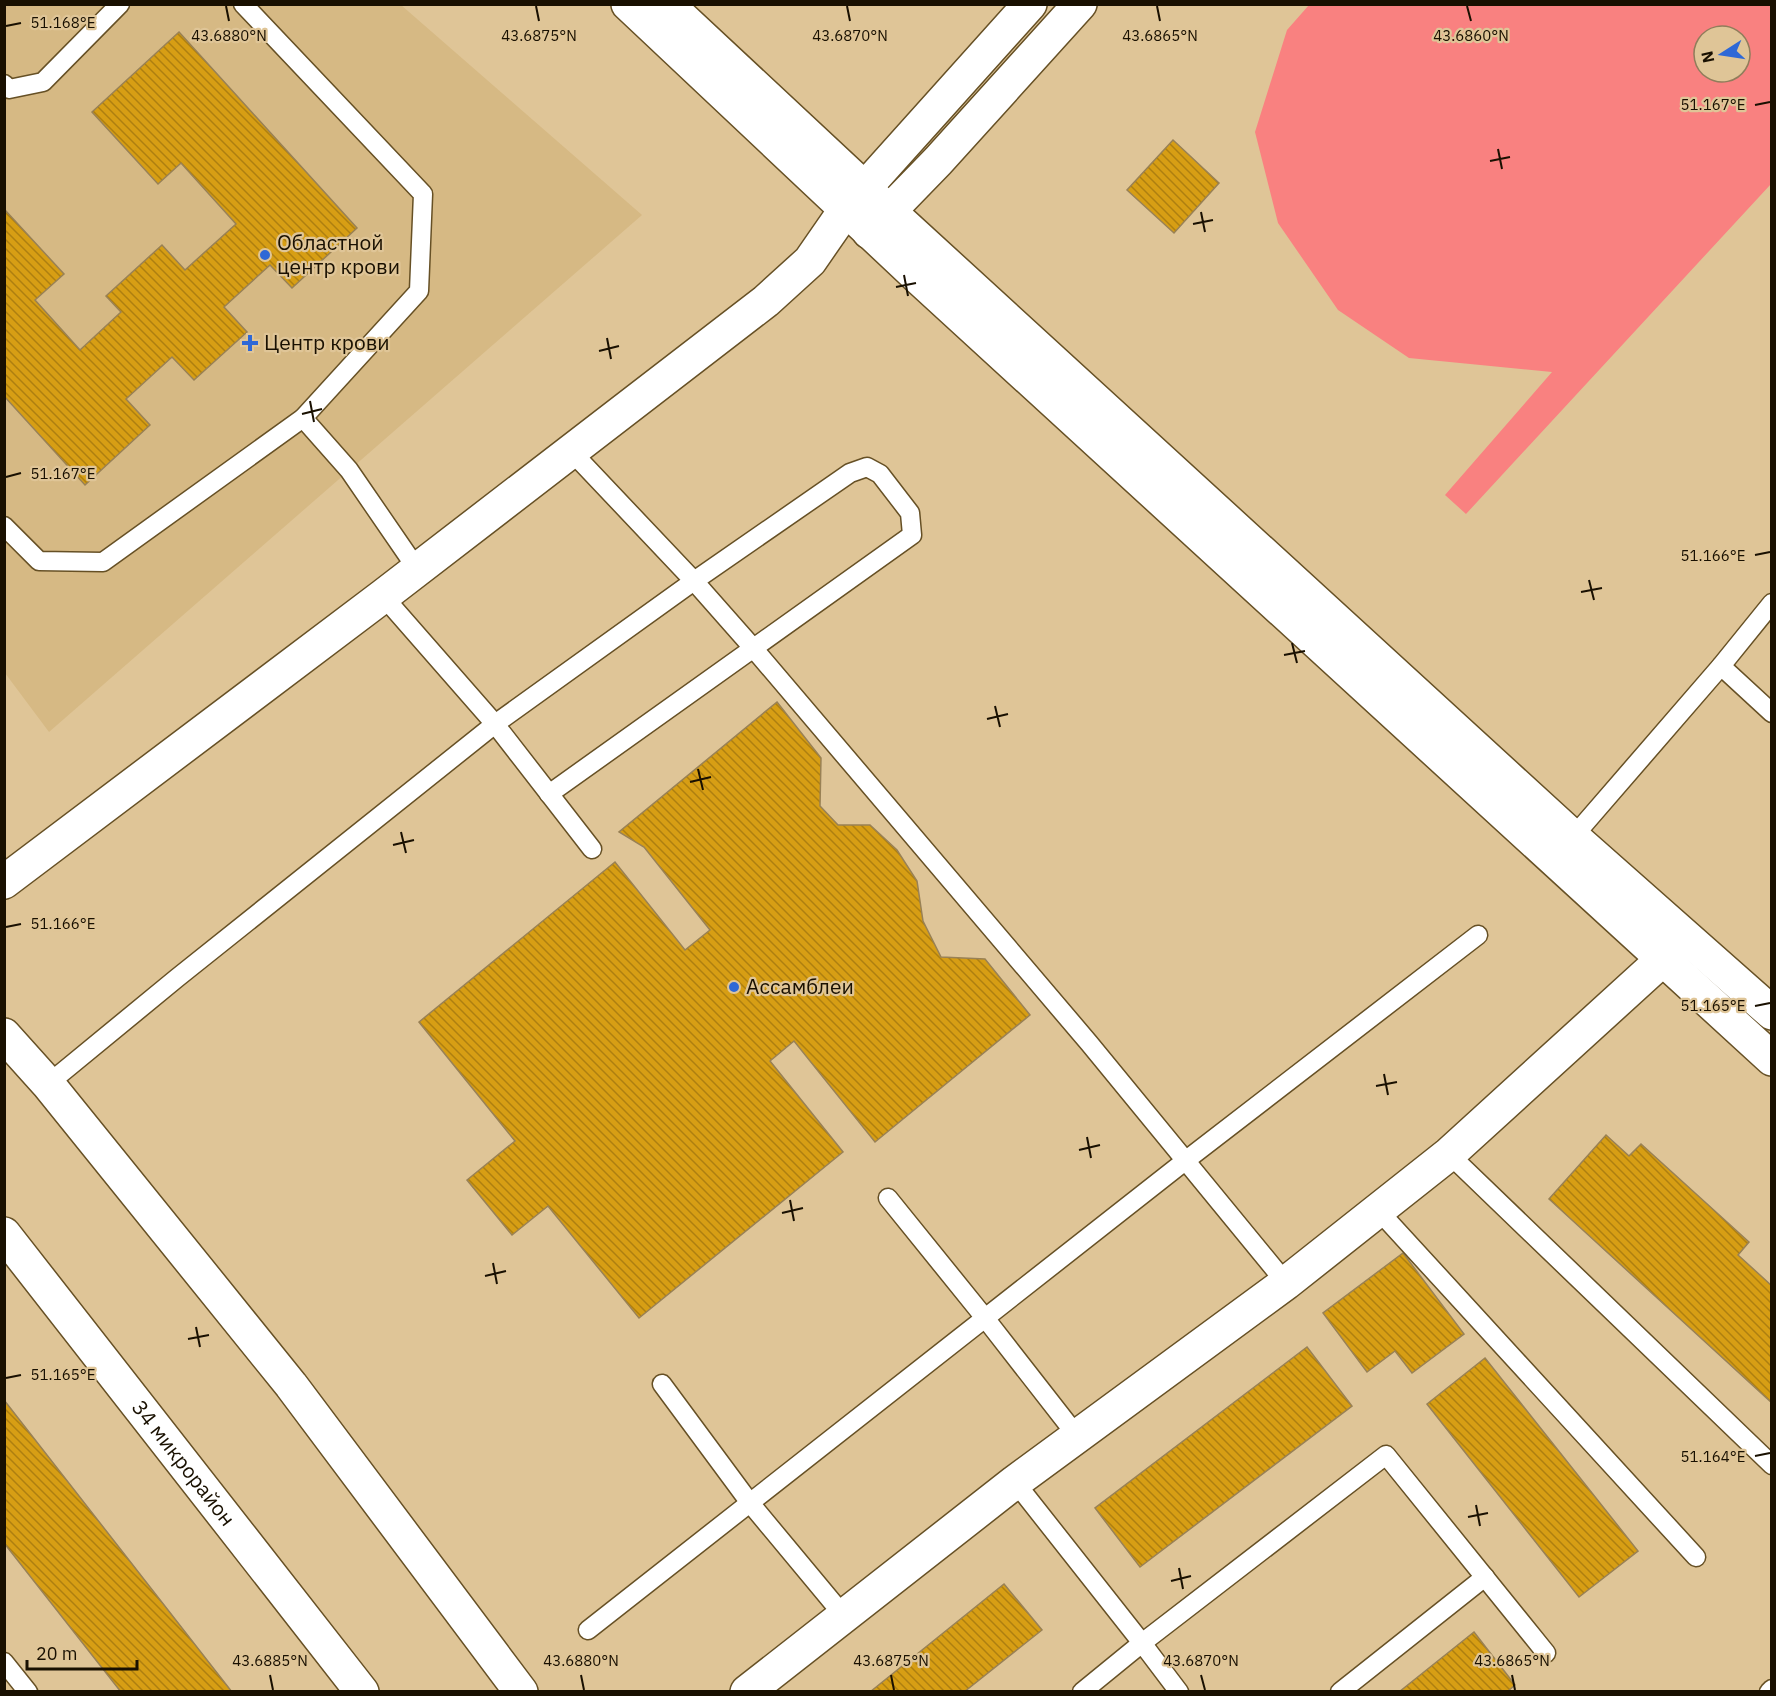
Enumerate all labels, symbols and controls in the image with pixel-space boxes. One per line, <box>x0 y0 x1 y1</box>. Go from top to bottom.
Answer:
text: 51.168°E <box>31 13 95 32</box>
north arrow <box>1692 24 1752 84</box>
text: 43.6880°N <box>191 26 267 45</box>
text: 43.6875°N <box>501 26 577 45</box>
text: 43.6870°N <box>812 26 888 45</box>
text: 43.6865°N <box>1122 26 1198 45</box>
text: 43.6860°N <box>1433 26 1509 45</box>
text: N <box>1696 49 1718 65</box>
text: 51.167°E <box>1681 95 1745 114</box>
place label: Областной центр крови <box>277 228 400 280</box>
marker: Областной центр крови <box>258 248 272 262</box>
place label: Центр крови <box>264 328 390 356</box>
marker: Центр крови <box>241 334 259 352</box>
text: 51.167°E <box>31 464 95 483</box>
text: 51.166°E <box>1681 546 1745 565</box>
text: 51.166°E <box>31 914 95 933</box>
place label: Ассамблеи <box>746 972 854 1000</box>
marker: Ассамблеи <box>727 980 741 994</box>
text: 51.165°E <box>1681 996 1745 1015</box>
text: 51.165°E <box>31 1365 95 1384</box>
street label: 34 микрорайон <box>126 1394 242 1531</box>
text: 51.164°E <box>1681 1447 1745 1466</box>
scale bar <box>27 1633 136 1671</box>
text: 20 m <box>36 1642 78 1665</box>
text: 43.6885°N <box>232 1651 308 1670</box>
text: 43.6880°N <box>543 1651 619 1670</box>
text: 43.6875°N <box>853 1651 929 1670</box>
text: 43.6870°N <box>1163 1651 1239 1670</box>
text: 43.6865°N <box>1474 1651 1550 1670</box>

